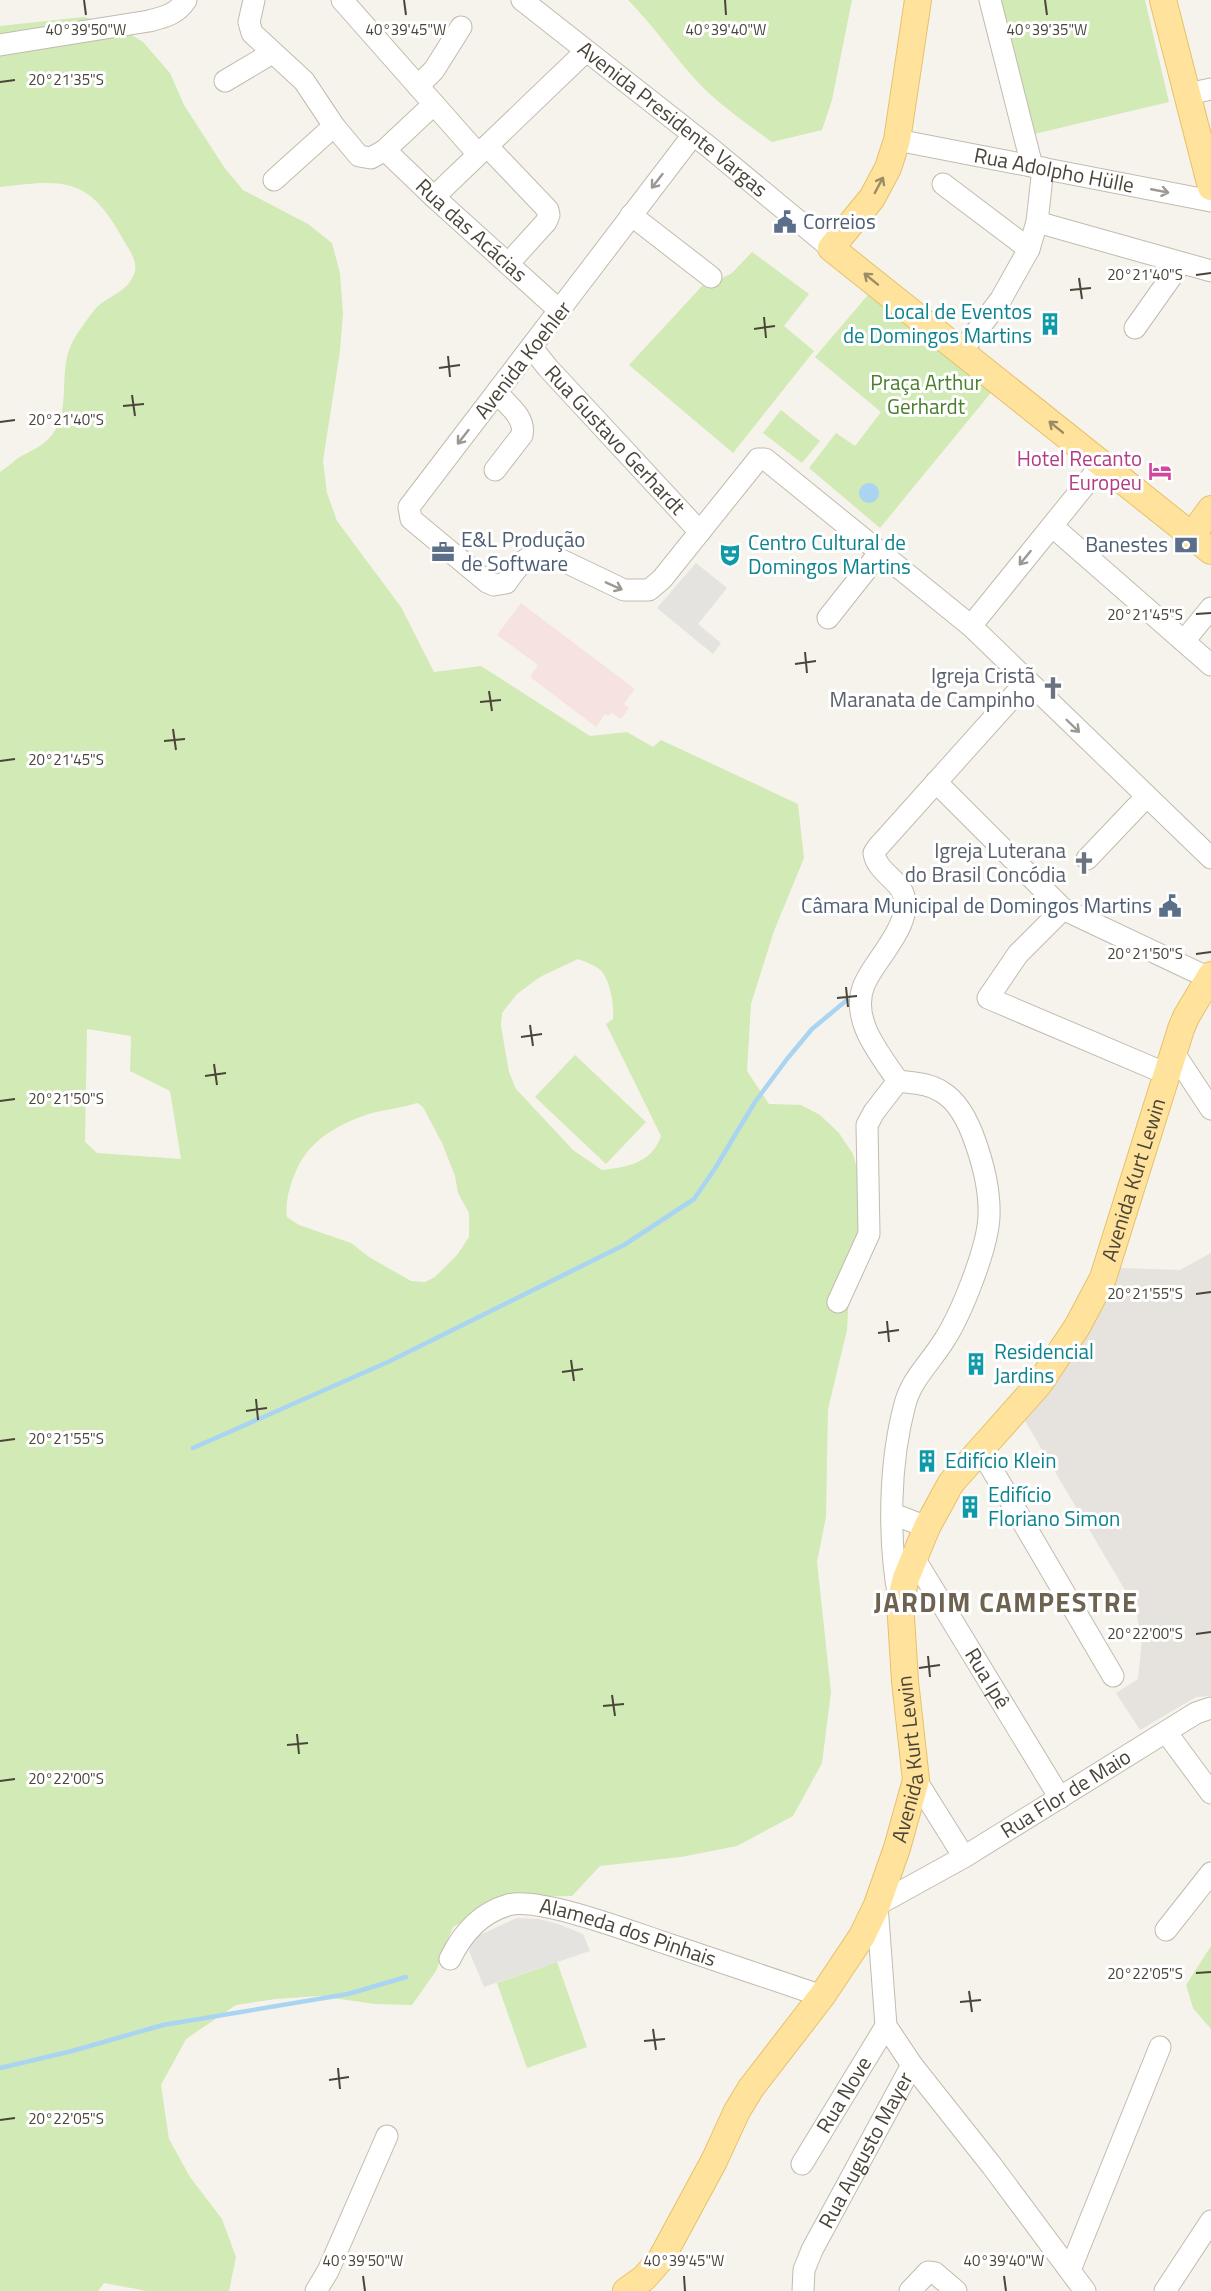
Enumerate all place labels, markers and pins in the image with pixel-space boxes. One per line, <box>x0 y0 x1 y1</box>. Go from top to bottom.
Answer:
place label: Correios <box>803 205 876 237</box>
public building icon: Correios <box>772 209 798 235</box>
place label: Local de Eventos de Domingos Martins <box>843 295 1032 351</box>
building icon: Local de Eventos de Domingos Martins <box>1037 311 1063 337</box>
place label: Hotel Recanto Europeu <box>1017 442 1142 498</box>
hotel icon: Hotel Recanto Europeu <box>1147 458 1173 484</box>
place label: E&L Produção de Software <box>461 523 585 579</box>
place label: Centro Cultural de Domingos Martins <box>748 526 911 582</box>
place label: Banestes <box>1085 528 1168 560</box>
bank icon: Banestes <box>1173 532 1199 558</box>
office icon: E&L Produção de Software <box>430 539 456 565</box>
theatre icon: Centro Cultural de Domingos Martins <box>717 542 743 568</box>
place label: Igreja Cristã Maranata de Campinho <box>830 659 1035 715</box>
church icon: Igreja Cristã Maranata de Campinho <box>1040 675 1066 701</box>
place label: Igreja Luterana do Brasil Concódia <box>905 834 1066 890</box>
church icon: Igreja Luterana do Brasil Concódia <box>1071 850 1097 876</box>
place label: Câmara Municipal de Domingos Martins <box>801 889 1152 921</box>
public building icon: Câmara Municipal de Domingos Martins <box>1157 893 1183 919</box>
place label: Residencial Jardins <box>994 1335 1094 1391</box>
building icon: Residencial Jardins <box>963 1351 989 1377</box>
place label: Edifício Klein <box>945 1444 1056 1476</box>
building icon: Edifício Klein <box>914 1448 940 1474</box>
place label: Edifício Floriano Simon <box>988 1478 1120 1534</box>
building icon: Edifício Floriano Simon <box>957 1494 983 1520</box>

